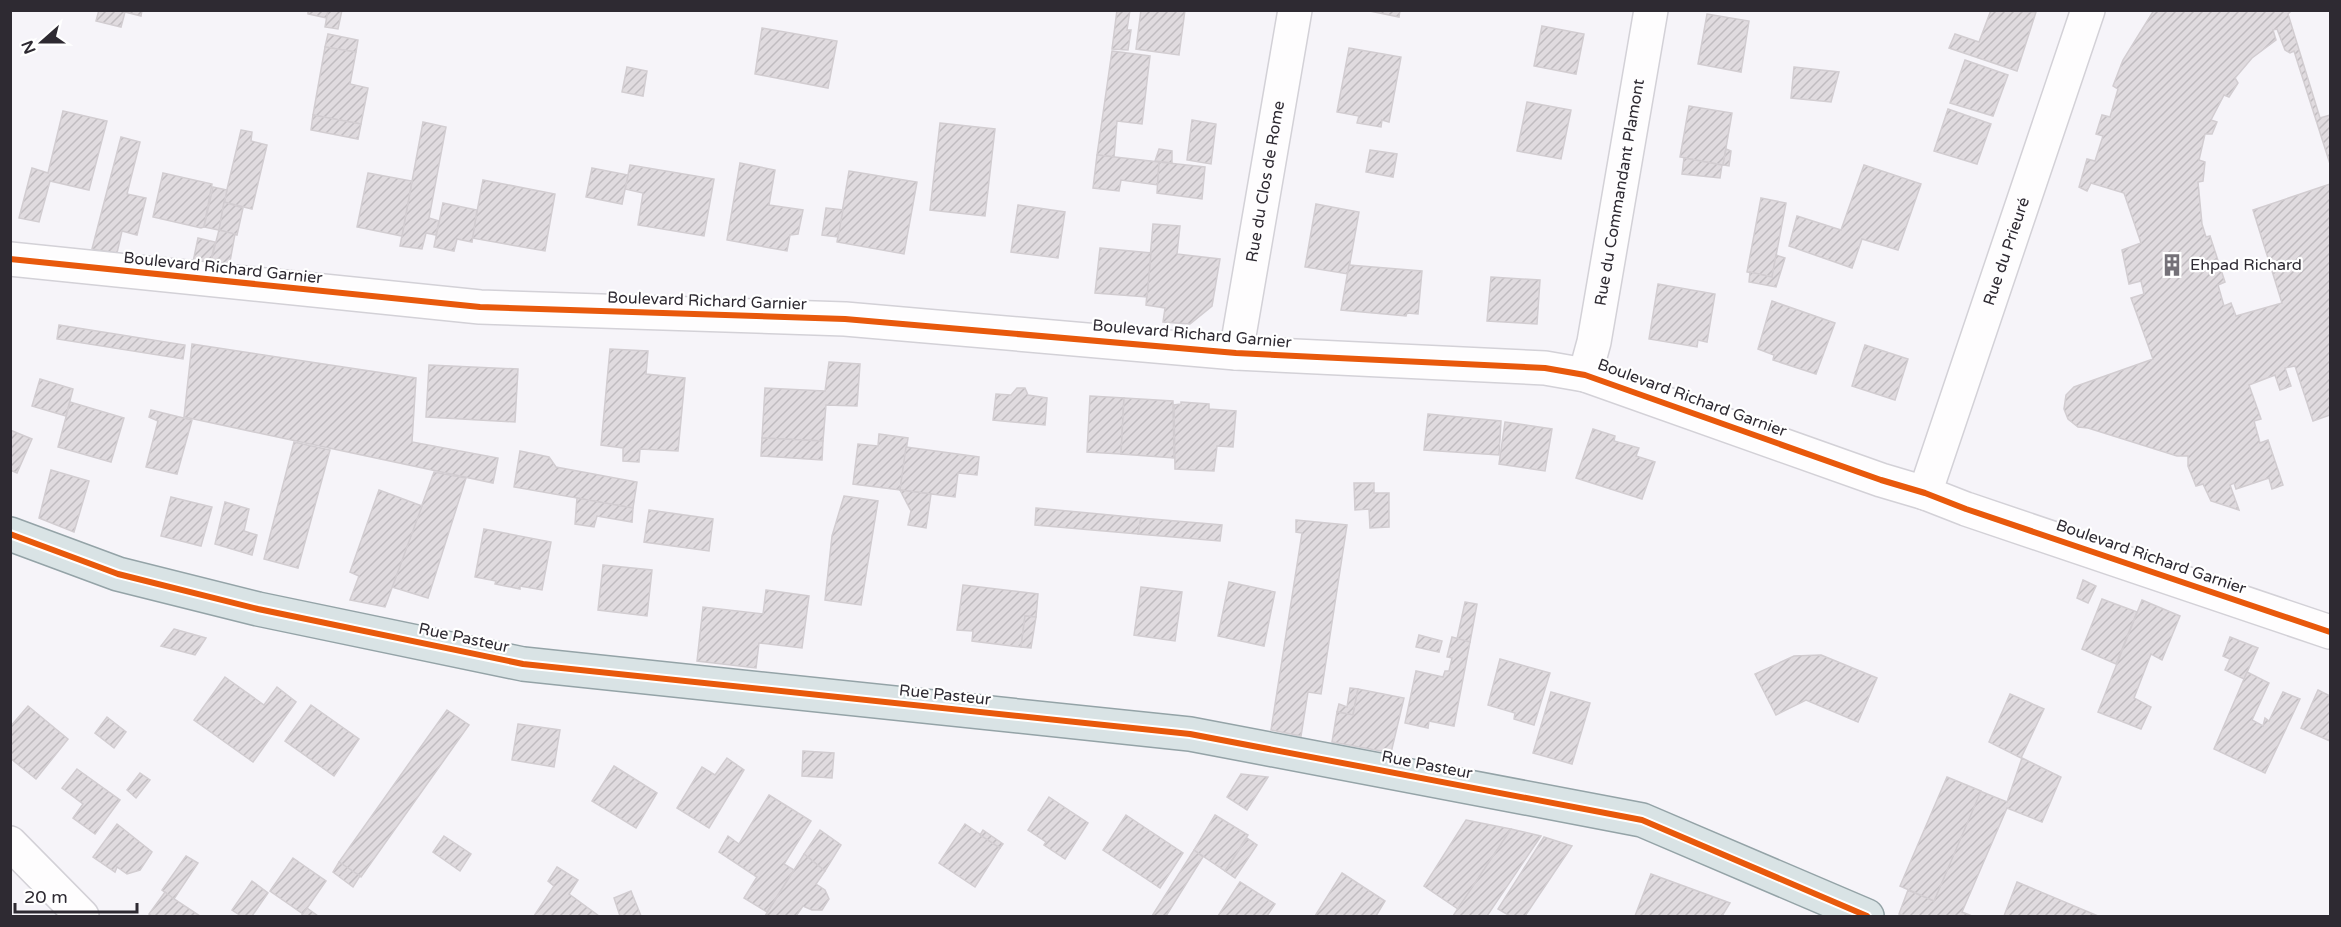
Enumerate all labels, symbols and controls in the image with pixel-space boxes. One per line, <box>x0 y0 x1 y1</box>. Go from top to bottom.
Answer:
north arrow <box>12 12 72 72</box>
text: N <box>17 37 41 57</box>
street label: Rue du Commandant Plamont <box>1590 77 1649 307</box>
street label: Rue du Clos de Rome <box>1242 99 1289 264</box>
street label: Rue du Prieuré <box>1979 195 2034 308</box>
street label: Boulevard Richard Garnier <box>123 248 324 288</box>
building icon: Ehpad Richard <box>2159 252 2185 278</box>
place label: Ehpad Richard <box>2190 255 2302 275</box>
street label: Boulevard Richard Garnier <box>607 288 808 315</box>
street label: Boulevard Richard Garnier <box>1092 315 1293 353</box>
street label: Boulevard Richard Garnier <box>1595 354 1790 442</box>
street label: Boulevard Richard Garnier <box>2053 515 2250 599</box>
street label: Rue Pasteur <box>417 619 512 658</box>
street label: Rue Pasteur <box>898 680 993 710</box>
street label: Rue Pasteur <box>1380 746 1475 784</box>
scale bar <box>15 876 136 914</box>
text: 20 m <box>24 886 68 908</box>

